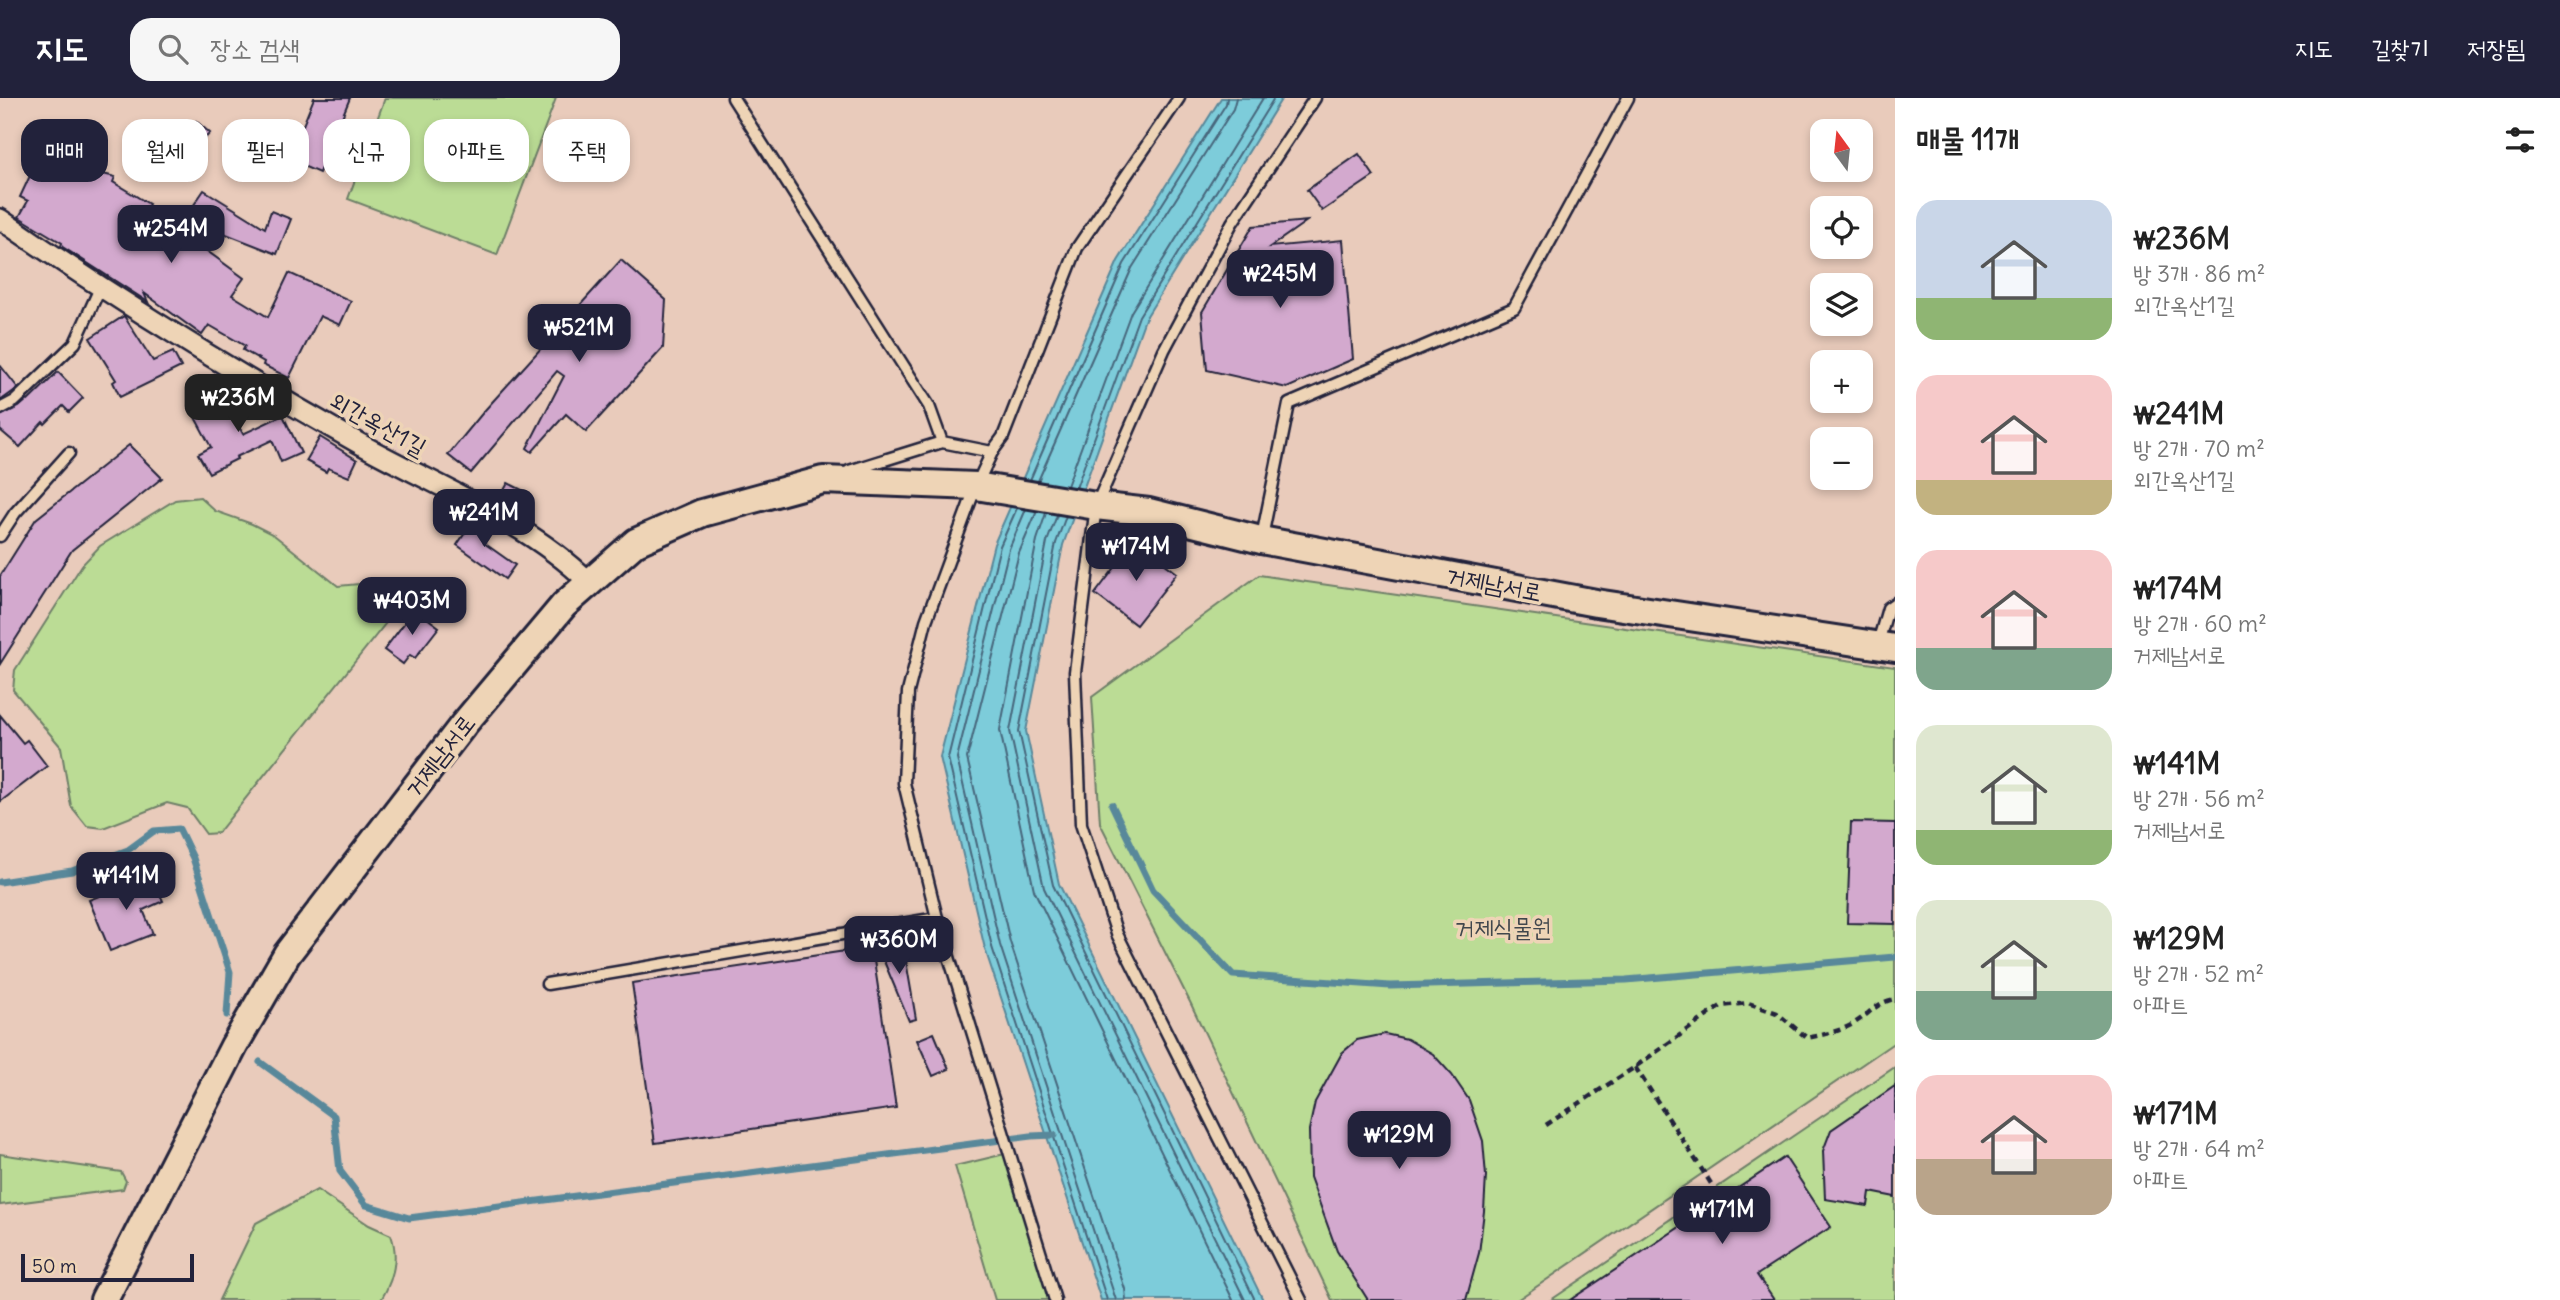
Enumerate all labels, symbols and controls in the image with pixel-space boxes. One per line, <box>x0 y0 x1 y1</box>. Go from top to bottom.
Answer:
search box <box>130 18 620 81</box>
text: 지도 <box>35 27 88 69</box>
icon: search <box>154 30 192 68</box>
text: 장소 검색 <box>210 32 300 65</box>
text: 지도 <box>2295 33 2333 63</box>
text: 길찾기 <box>2371 33 2429 63</box>
text: 저장됨 <box>2467 33 2525 63</box>
chip: 매매 <box>21 119 108 182</box>
chip: 월세 <box>122 119 208 182</box>
chip: 필터 <box>222 119 309 182</box>
chip: 신규 <box>323 119 410 182</box>
chip: 아파트 <box>424 119 529 182</box>
chip: 주택 <box>543 119 630 182</box>
north arrow <box>1810 119 1872 182</box>
map controls <box>1810 119 1873 490</box>
text: 매물 11개 <box>1916 120 2019 158</box>
icon: filters <box>2501 121 2539 159</box>
button: locate <box>1810 196 1873 259</box>
pin: ₩254M <box>122 206 220 265</box>
text: ₩254M <box>134 213 208 242</box>
text: ₩236M <box>2133 219 2230 257</box>
icon: home <box>1972 228 2056 312</box>
pin: ₩245M <box>1231 250 1329 310</box>
text: ₩245M <box>1243 258 1317 287</box>
text: 방 3개 · 86 m² <box>2133 259 2265 288</box>
button: layers <box>1810 273 1873 336</box>
text: 외간옥산1길 <box>2133 290 2235 319</box>
pin: ₩521M <box>530 304 628 364</box>
text: ₩521M <box>544 312 614 341</box>
button: + <box>1810 350 1873 413</box>
pin: ₩236M <box>189 374 287 434</box>
text: ₩236M <box>201 382 275 411</box>
street label: 외간옥산1길 <box>325 384 432 462</box>
text: ₩241M <box>2133 394 2225 432</box>
icon: home <box>1972 403 2056 487</box>
button: − <box>1810 427 1873 490</box>
text: 방 2개 · 70 m² <box>2133 434 2265 463</box>
text: 외간옥산1길 <box>2133 465 2235 494</box>
pin: ₩241M <box>435 490 533 549</box>
text: ₩241M <box>449 497 519 526</box>
pin: ₩174M <box>1087 524 1185 583</box>
text: ₩174M <box>1102 531 1170 560</box>
street label: 거제남서로 <box>1444 559 1544 607</box>
text: ₩174M <box>2133 569 2223 607</box>
pin: ₩403M <box>363 578 461 637</box>
icon: home <box>1972 578 2056 662</box>
text: ₩403M <box>373 585 451 614</box>
text: 방 2개 · 60 m² <box>2133 609 2267 638</box>
text: 거제남서로 <box>2133 640 2226 669</box>
street label: 거제남서로 <box>398 708 481 803</box>
text: ₩141M <box>2133 744 2221 782</box>
icon: home <box>1972 753 2056 837</box>
text: 방 2개 · 56 m² <box>2133 784 2265 813</box>
text: 거제남서로 <box>2133 815 2226 844</box>
pin: ₩141M <box>77 852 175 912</box>
text: ₩141M <box>92 860 160 889</box>
park label: 거제식물원 <box>1455 912 1551 942</box>
pin: ₩360M <box>850 916 948 976</box>
text: ₩129M <box>2133 919 2225 957</box>
text: ₩360M <box>860 924 938 953</box>
icon: home <box>1972 928 2056 1012</box>
text: 방 2개 · 52 m² <box>2133 959 2264 988</box>
text: 아파트 <box>2133 990 2189 1019</box>
text: ₩171M <box>2133 1094 2218 1132</box>
icon: home <box>1972 1103 2056 1187</box>
pin: ₩129M <box>1350 1112 1448 1171</box>
text: ₩129M <box>1364 1119 1434 1148</box>
text: 방 2개 · 64 m² <box>2133 1134 2265 1163</box>
text: 아파트 <box>2133 1165 2189 1194</box>
pin: ₩171M <box>1673 1186 1771 1246</box>
text: ₩171M <box>1689 1194 1755 1223</box>
scale bar <box>21 1251 194 1283</box>
text: 50 m <box>32 1254 77 1278</box>

